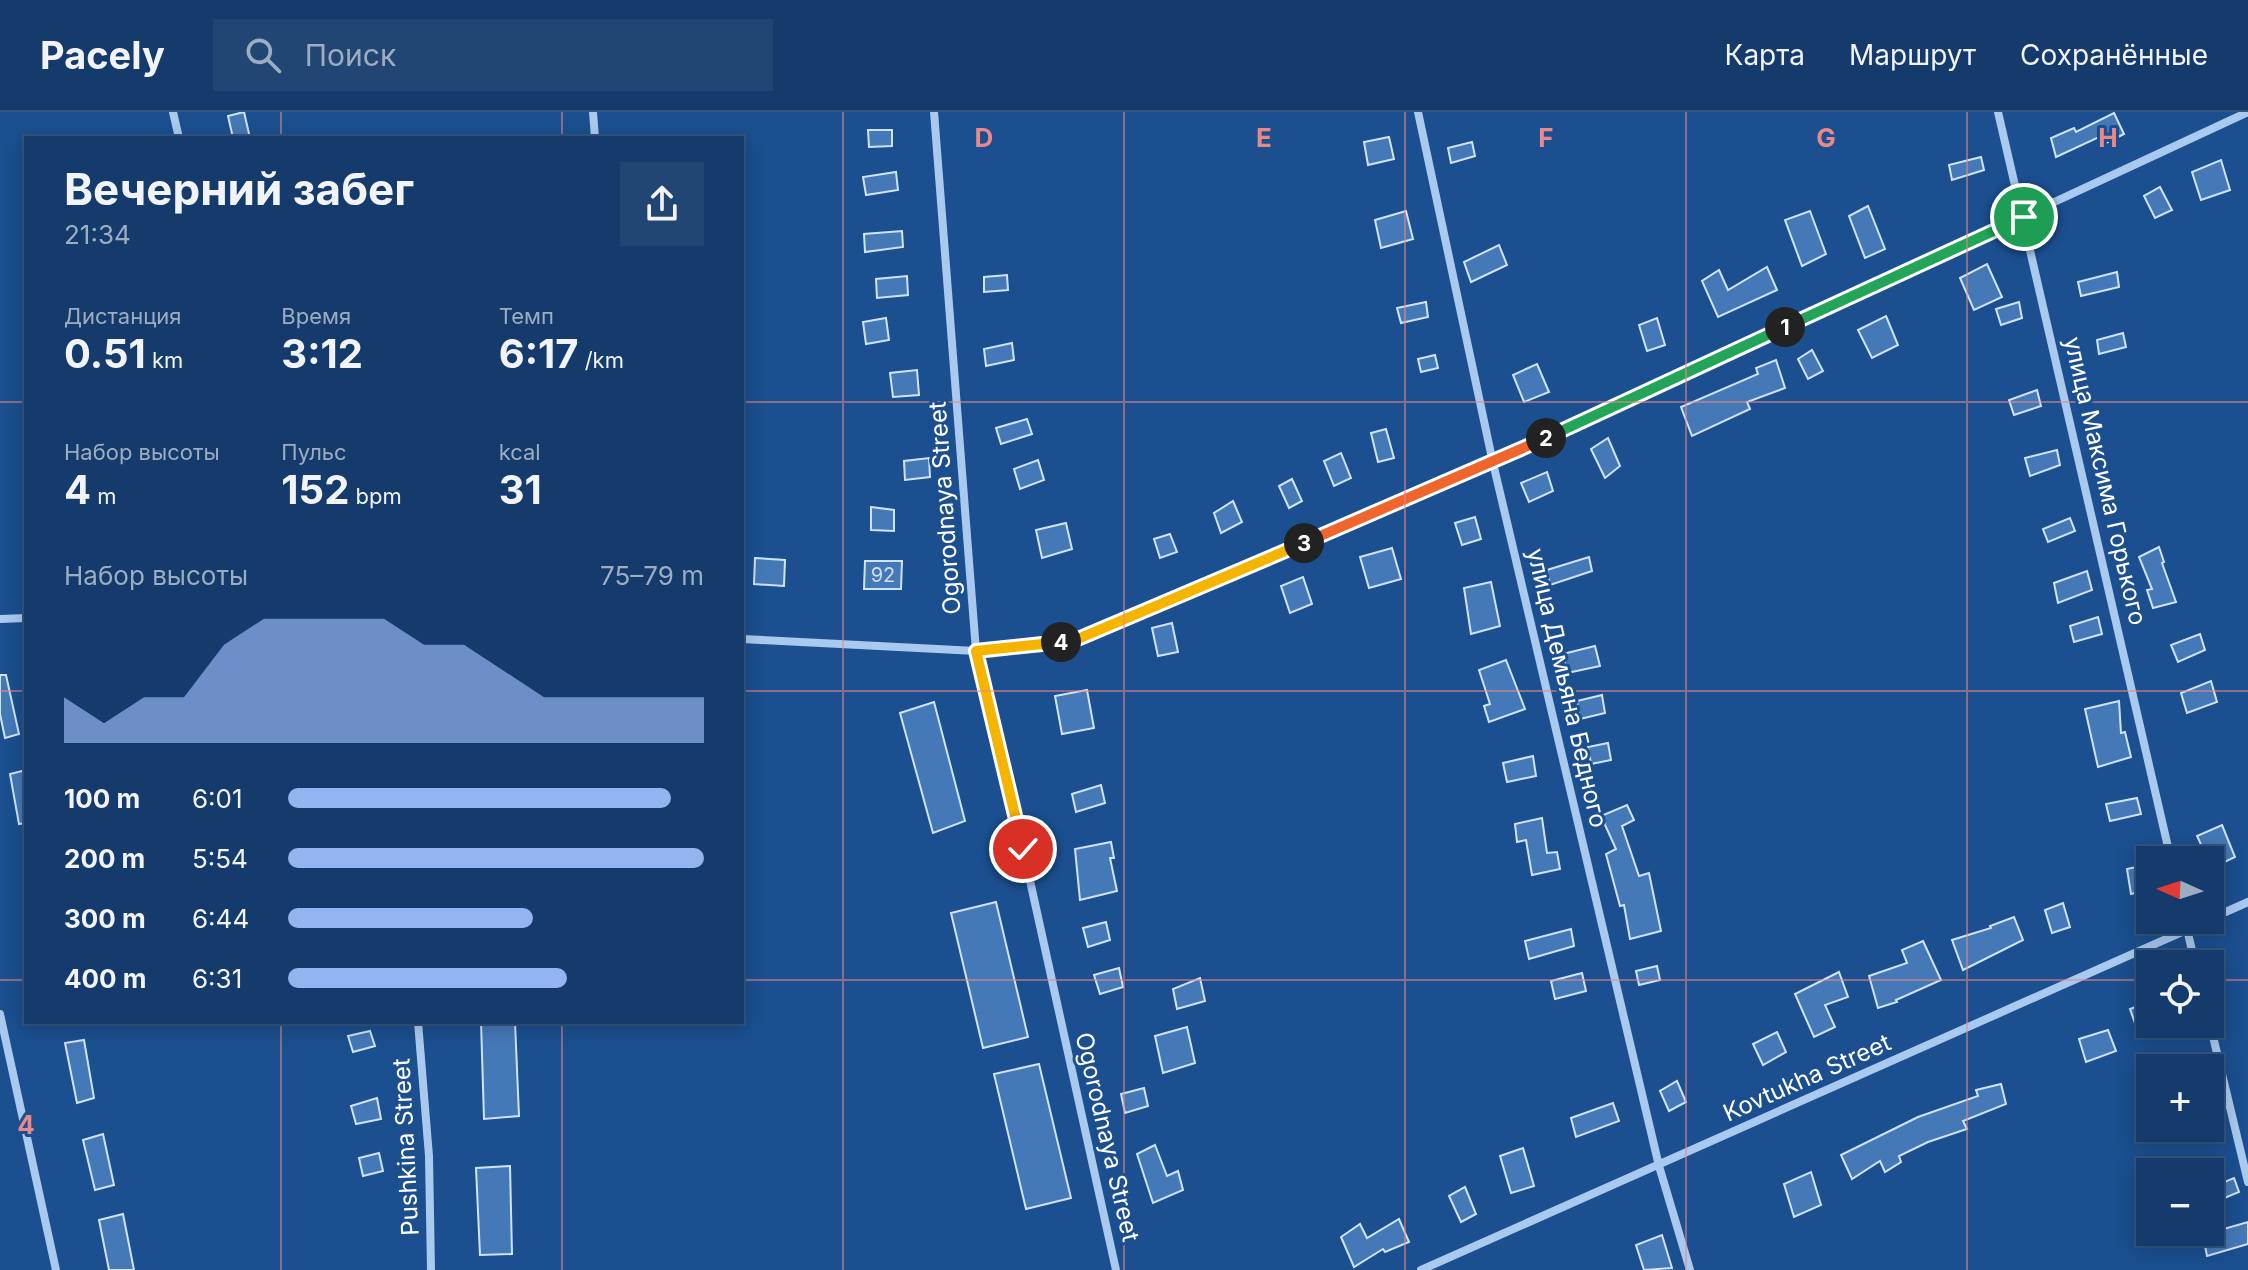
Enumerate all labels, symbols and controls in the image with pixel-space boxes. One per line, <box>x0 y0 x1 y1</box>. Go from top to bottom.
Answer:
search box <box>213 19 773 91</box>
text: Pacely <box>40 32 165 78</box>
icon: search <box>241 33 285 77</box>
text: Поиск <box>305 37 396 73</box>
text: Карта <box>1725 38 1805 72</box>
text: Маршрут <box>1849 38 1976 72</box>
text: Сохранённые <box>2020 38 2208 72</box>
text: D <box>975 122 993 153</box>
text: E <box>1256 122 1272 153</box>
text: F <box>1538 122 1554 153</box>
text: G <box>1816 122 1836 153</box>
text: H <box>2098 122 2118 153</box>
text: Вечерний забег <box>64 162 414 216</box>
button: share <box>620 162 704 246</box>
pin <box>1990 183 2058 251</box>
icon: arrive <box>2002 195 2046 239</box>
text: 21:34 <box>64 219 131 250</box>
text: Дистанция <box>64 303 182 329</box>
text: Время <box>281 303 351 329</box>
text: Темп <box>499 303 554 329</box>
pin: 1 <box>1765 307 1805 347</box>
text: 1 <box>1780 314 1790 340</box>
text: 0.51 <box>64 329 146 378</box>
text: 3:12 <box>281 329 363 378</box>
text: 6:17 <box>499 329 579 378</box>
street label: улица Максима Горького <box>2058 334 2153 628</box>
text: km <box>146 347 183 373</box>
text: /km <box>579 347 624 373</box>
street label: Ogorodnaya Street <box>923 400 966 616</box>
pin: 2 <box>1526 418 1566 458</box>
text: 2 <box>1539 425 1553 451</box>
text: Набор высоты <box>64 439 220 465</box>
text: Пульс <box>281 439 347 465</box>
text: kcal <box>499 439 541 465</box>
text: 4 <box>64 465 91 514</box>
text: 152 <box>281 465 349 514</box>
text: 31 <box>499 465 542 514</box>
text: m <box>91 483 117 509</box>
text: bpm <box>349 483 402 509</box>
pin: 3 <box>1284 523 1324 563</box>
text: 3 <box>1297 530 1311 556</box>
street label: улица Демьяна Бедного <box>1521 545 1614 830</box>
text: Набор высоты <box>64 560 248 591</box>
text: 75–79 m <box>600 560 704 591</box>
house number: 92 <box>871 563 895 587</box>
pin: 4 <box>1041 622 1081 662</box>
text: 4 <box>1054 629 1068 655</box>
text: 100 m <box>64 783 140 814</box>
text: 6:01 <box>192 783 243 814</box>
pin <box>989 815 1057 883</box>
icon: check <box>1001 827 1045 871</box>
text: 200 m <box>64 843 145 874</box>
text: 5:54 <box>192 843 248 874</box>
north arrow <box>2136 846 2224 934</box>
map controls <box>2136 846 2224 1246</box>
text: 300 m <box>64 903 146 934</box>
text: 6:44 <box>192 903 249 934</box>
button: locate <box>2136 950 2224 1038</box>
text: 400 m <box>64 963 147 994</box>
text: 6:31 <box>192 963 242 994</box>
street label: Kovtukha Street <box>1719 1028 1895 1127</box>
street label: Ogorodnaya Street <box>1069 1029 1146 1244</box>
button: + <box>2136 1054 2224 1142</box>
street label: Pushkina Street <box>386 1057 425 1236</box>
text: 4 <box>17 1109 35 1140</box>
button: − <box>2136 1158 2224 1246</box>

